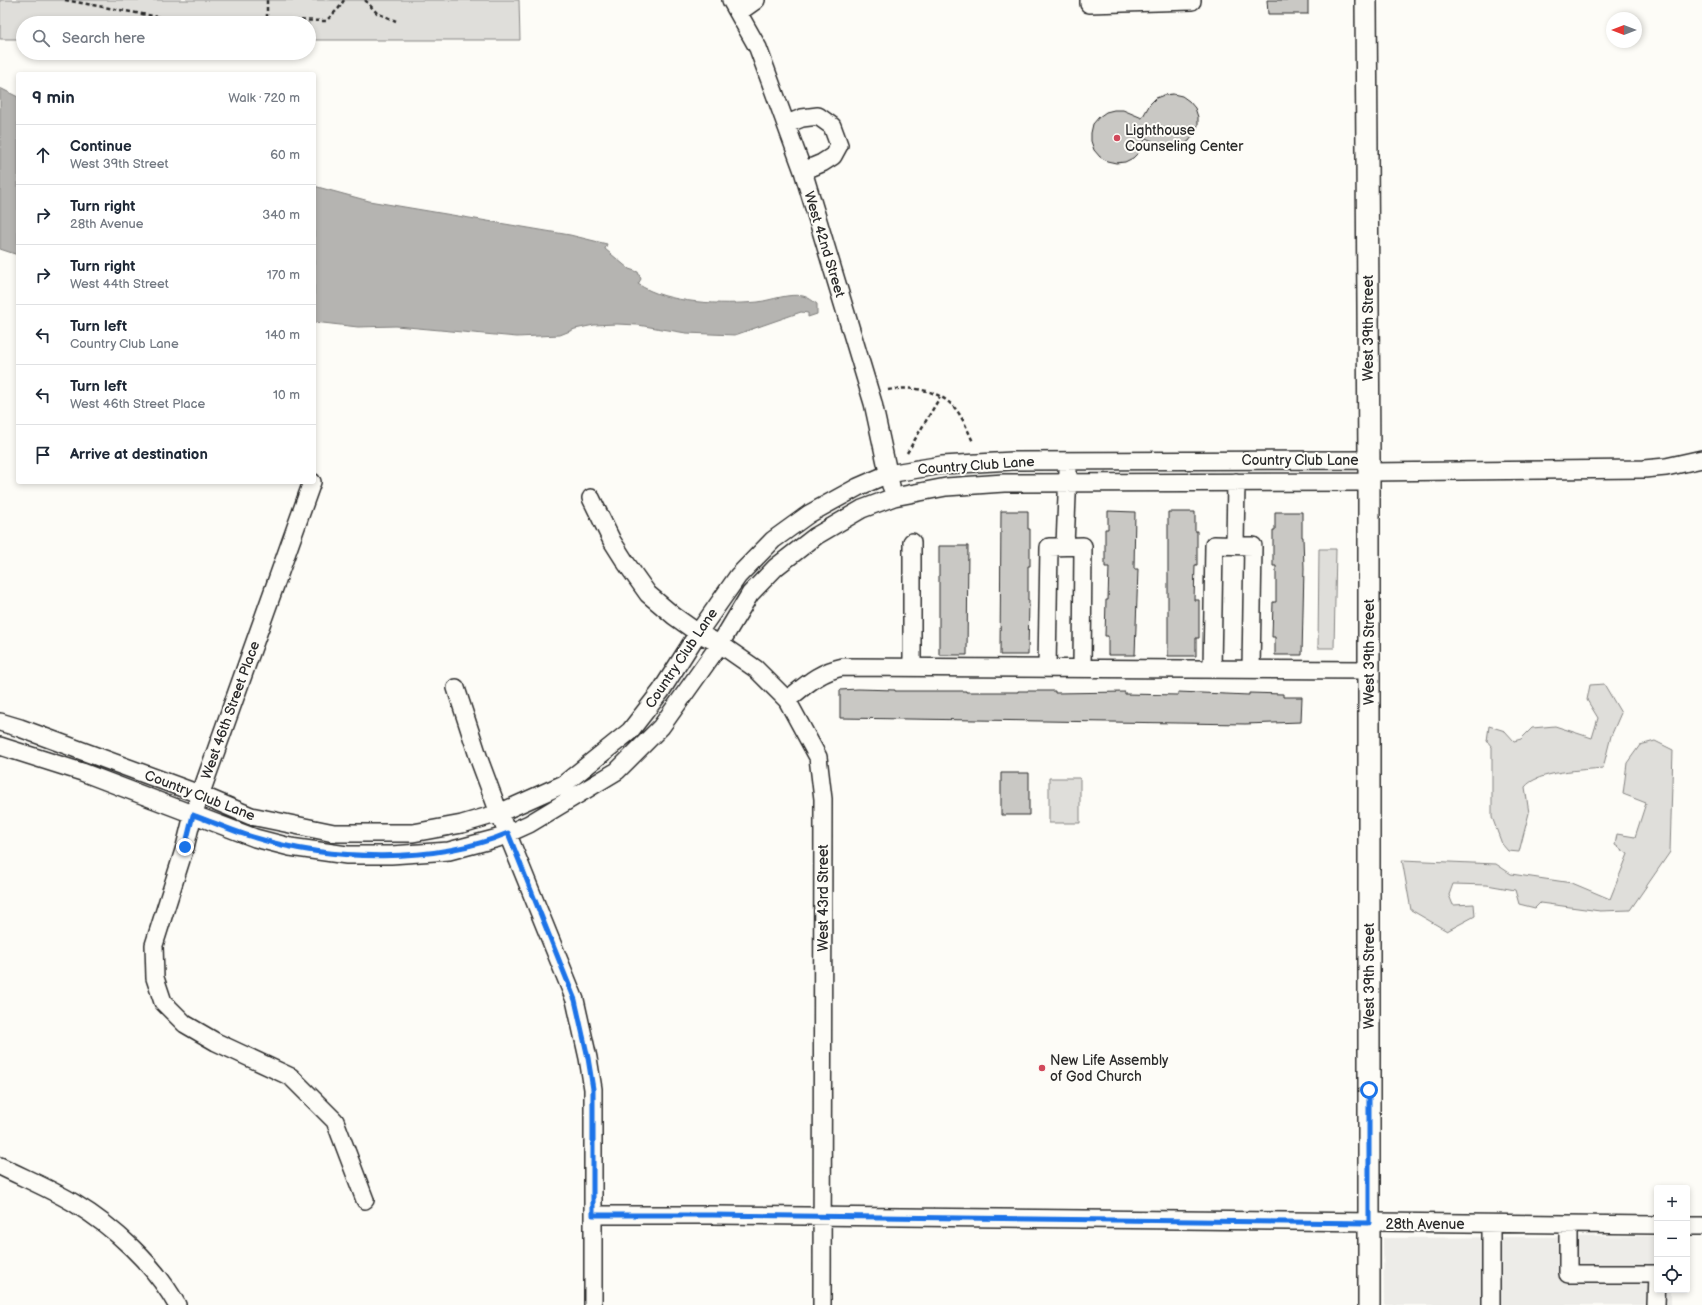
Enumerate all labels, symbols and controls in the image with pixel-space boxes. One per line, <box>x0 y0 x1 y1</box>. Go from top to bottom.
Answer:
north arrow <box>1606 12 1642 48</box>
search box <box>16 16 316 60</box>
icon: search <box>30 27 52 49</box>
text: Search here <box>62 29 145 48</box>
text: 9 min <box>32 88 75 108</box>
text: Walk · 720 m <box>228 90 300 106</box>
place label: Lighthouse Counseling Center <box>1125 122 1244 155</box>
marker: Lighthouse Counseling Center <box>1112 133 1122 143</box>
text: Continue <box>70 137 132 156</box>
icon: ahead <box>32 144 54 166</box>
text: 60 m <box>270 147 300 163</box>
text: West 39th Street <box>70 156 168 172</box>
street label: West 42nd Street <box>800 189 849 300</box>
text: Turn right <box>70 197 135 216</box>
icon: right <box>32 204 54 226</box>
text: 340 m <box>262 207 300 223</box>
text: 28th Avenue <box>70 216 144 232</box>
text: Turn right <box>70 257 135 276</box>
icon: right <box>32 264 54 286</box>
text: 170 m <box>267 267 300 283</box>
street label: West 39th Street <box>1360 274 1377 381</box>
text: West 44th Street <box>70 276 169 292</box>
text: Turn left <box>70 317 127 336</box>
icon: left <box>32 324 54 346</box>
text: 140 m <box>265 327 300 343</box>
text: Country Club Lane <box>70 336 179 352</box>
text: Turn left <box>70 377 127 396</box>
icon: left <box>32 384 54 406</box>
text: 10 m <box>273 387 300 403</box>
text: West 46th Street Place <box>70 396 205 412</box>
icon: arrive <box>32 444 54 466</box>
text: Arrive at destination <box>70 445 208 464</box>
street label: Country Club Lane <box>1242 452 1359 469</box>
street label: Country Club Lane <box>917 453 1035 478</box>
street label: West 39th Street <box>1361 598 1378 705</box>
street label: Country Club Lane <box>642 605 721 712</box>
street label: West 46th Street Place <box>198 639 263 782</box>
street label: Country Club Lane <box>142 767 257 824</box>
route end <box>176 838 194 856</box>
street label: West 43rd Street <box>815 844 832 952</box>
street label: West 39th Street <box>1361 922 1378 1029</box>
place label: New Life Assembly of God Church <box>1050 1052 1169 1085</box>
marker: New Life Assembly of God Church <box>1037 1063 1047 1073</box>
route start <box>1360 1081 1378 1099</box>
map controls <box>1654 1185 1690 1293</box>
button: + <box>1654 1185 1690 1221</box>
street label: 28th Avenue <box>1385 1216 1465 1233</box>
button: − <box>1654 1221 1690 1257</box>
button: locate <box>1654 1257 1690 1293</box>

